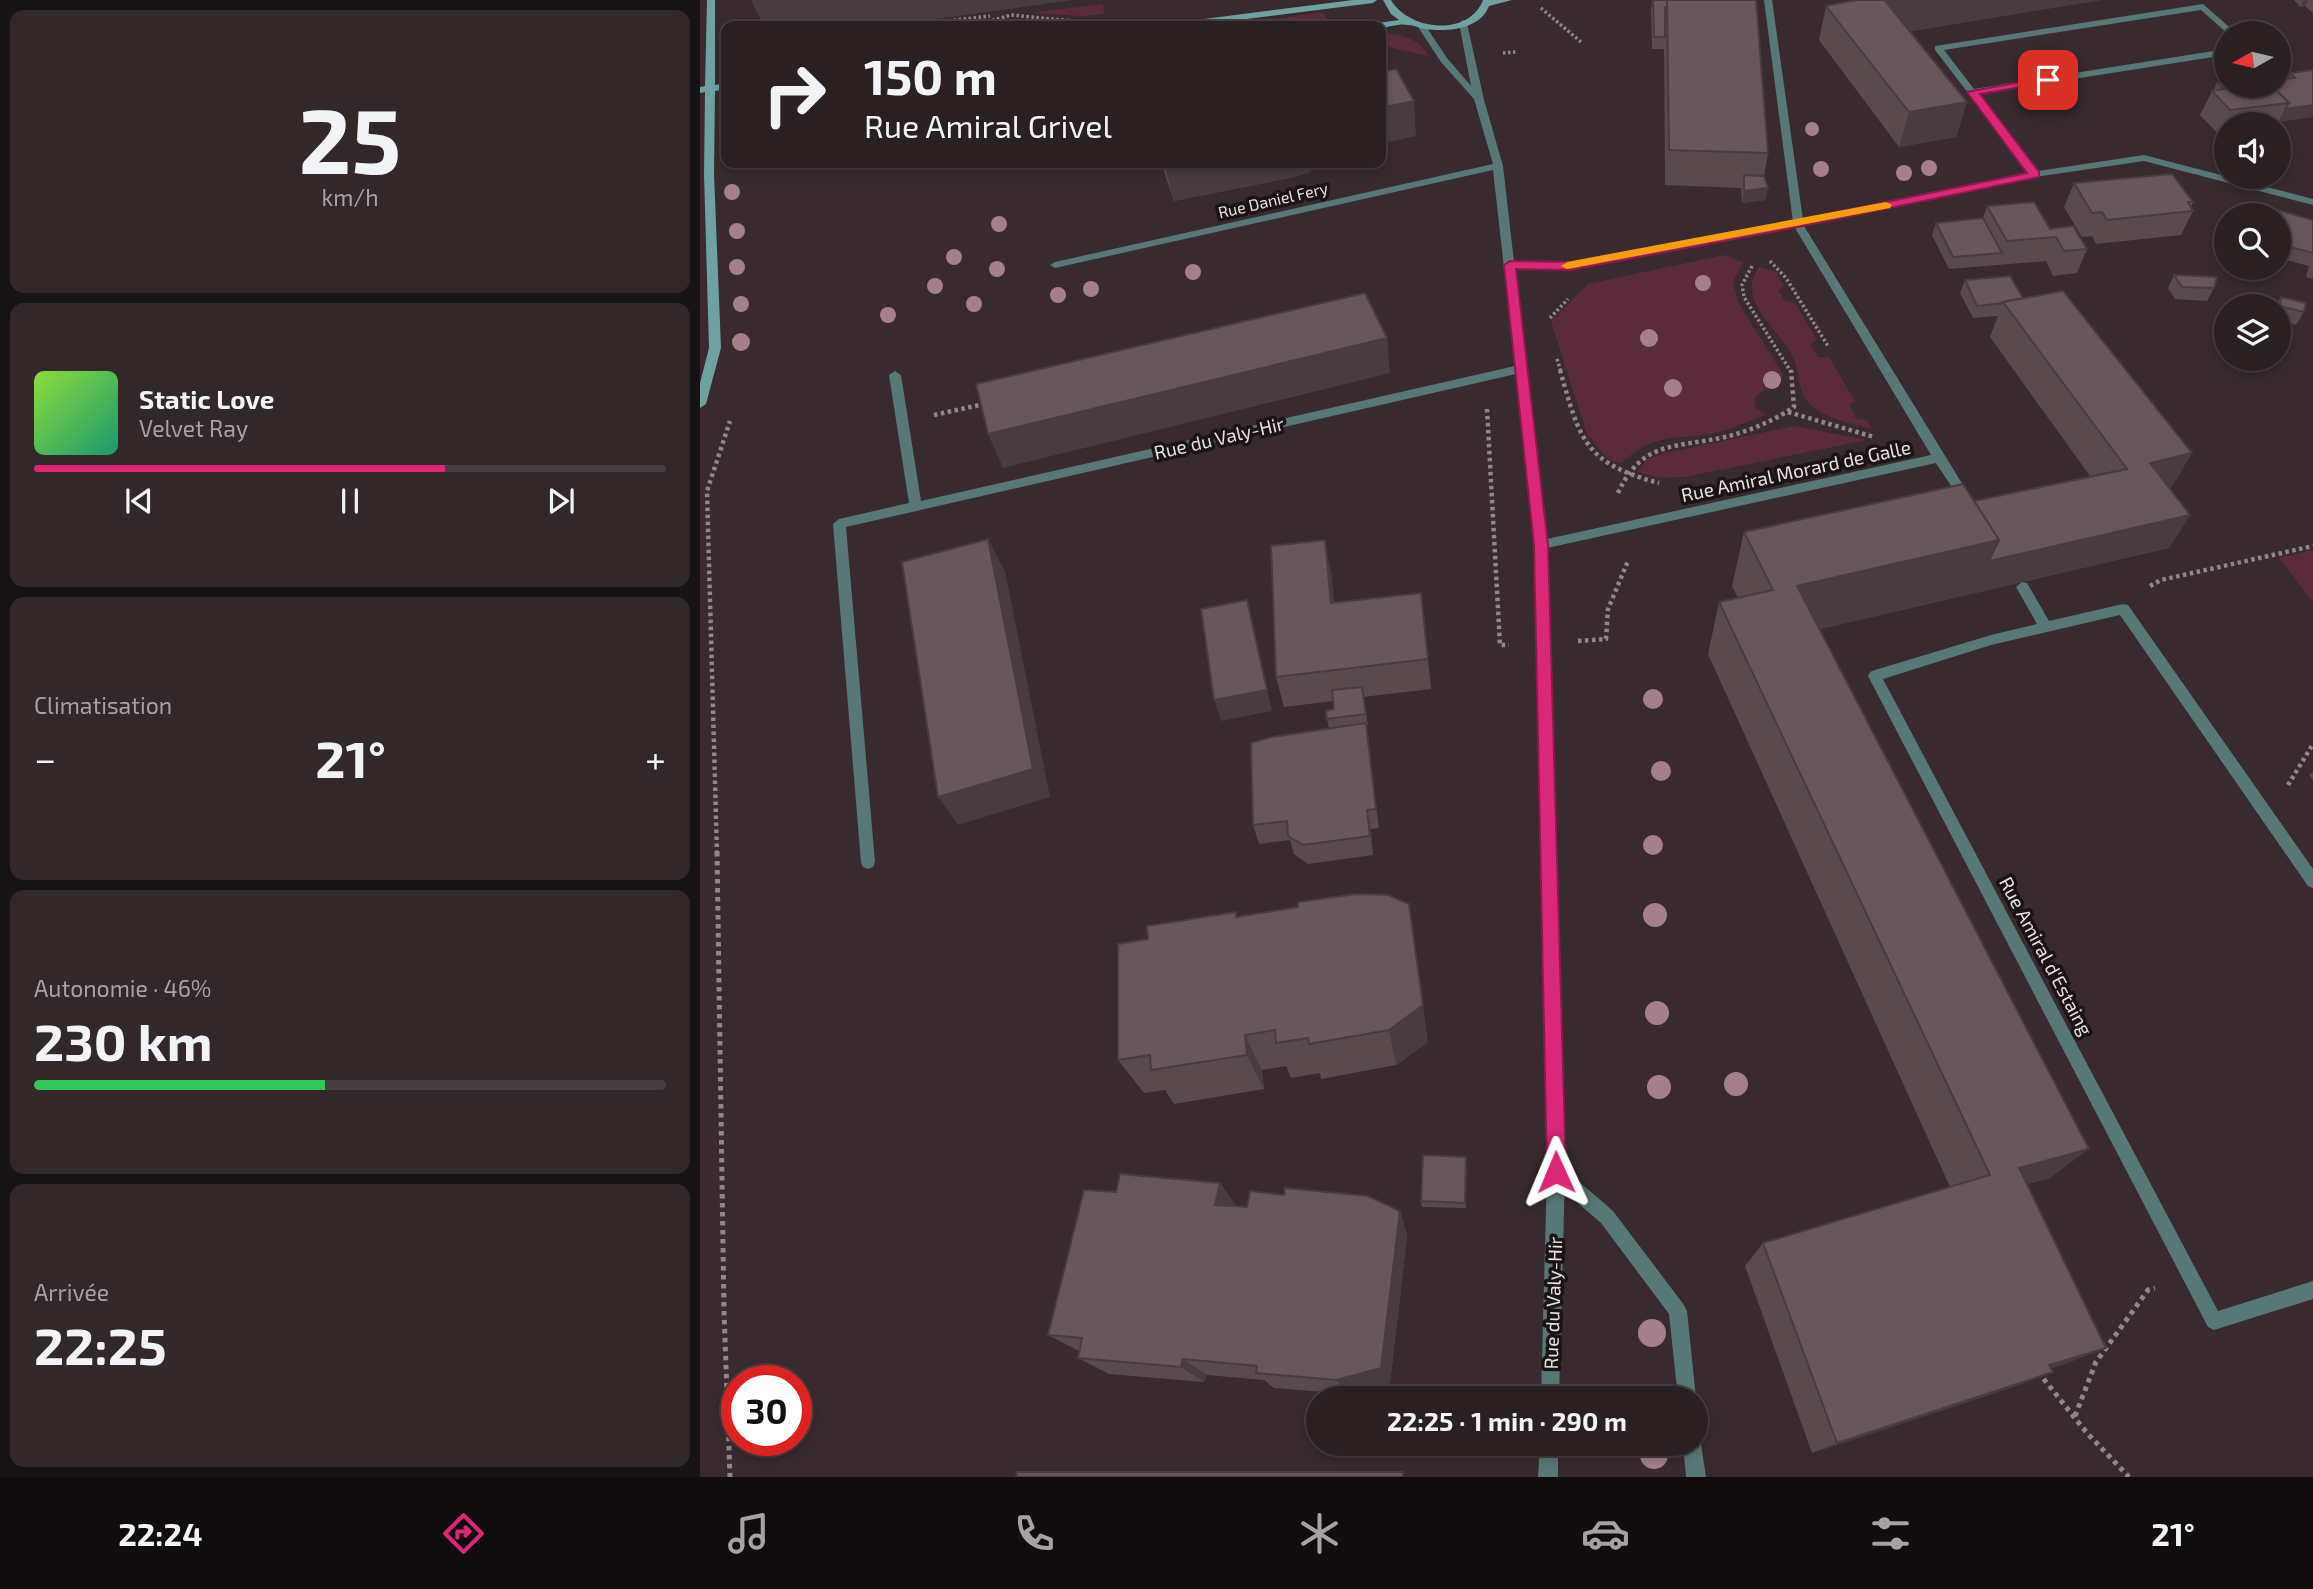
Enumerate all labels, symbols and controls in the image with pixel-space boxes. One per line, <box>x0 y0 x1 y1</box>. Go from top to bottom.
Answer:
north arrow <box>2214 21 2291 98</box>
map controls <box>2214 21 2291 371</box>
text: 150 m <box>864 46 997 105</box>
icon: right <box>749 49 840 140</box>
pin <box>2018 50 2078 110</box>
icon: arrive <box>2029 61 2067 99</box>
text: 25 <box>298 83 402 192</box>
text: Rue Amiral Grivel <box>864 106 1112 144</box>
button: sound <box>2214 112 2291 189</box>
street label: Rue Daniel Fery <box>1216 178 1330 221</box>
text: km/h <box>321 183 379 211</box>
button: search <box>2214 203 2291 280</box>
button: layers <box>2214 294 2291 371</box>
text: Static Love <box>139 383 275 414</box>
street label: Rue du Valy-Hir <box>1152 411 1287 464</box>
text: Velvet Ray <box>139 414 248 442</box>
street label: Rue Amiral Morard de Galle <box>1679 435 1913 506</box>
icon: previous <box>120 482 158 520</box>
icon: pause <box>331 482 369 520</box>
icon: next <box>542 482 580 520</box>
text: Climatisation <box>34 691 172 719</box>
text: 21° <box>315 726 386 788</box>
text: − <box>34 735 56 781</box>
text: + <box>645 735 666 781</box>
street label: Rue Amiral d'Estaing <box>1995 873 2098 1039</box>
text: Autonomie · 46% <box>34 974 211 1002</box>
text: 230 km <box>34 1009 213 1071</box>
position arrow <box>1519 1135 1593 1209</box>
street label: Rue du Valy-Hir <box>1539 1236 1566 1370</box>
text: Arrivée <box>34 1278 109 1306</box>
text: 22:25 <box>34 1313 167 1375</box>
speed limit sign: 30 <box>721 1365 812 1456</box>
text: 22:25 · 1 min · 290 m <box>1387 1405 1627 1436</box>
icon: directions <box>439 1509 488 1558</box>
icon: music <box>724 1509 773 1558</box>
icon: phone <box>1010 1509 1059 1558</box>
icon: climate <box>1295 1509 1344 1558</box>
icon: car <box>1581 1509 1630 1558</box>
icon: filters <box>1866 1509 1915 1558</box>
text: 22:24 <box>118 1514 203 1552</box>
text: 21° <box>2151 1514 2195 1552</box>

